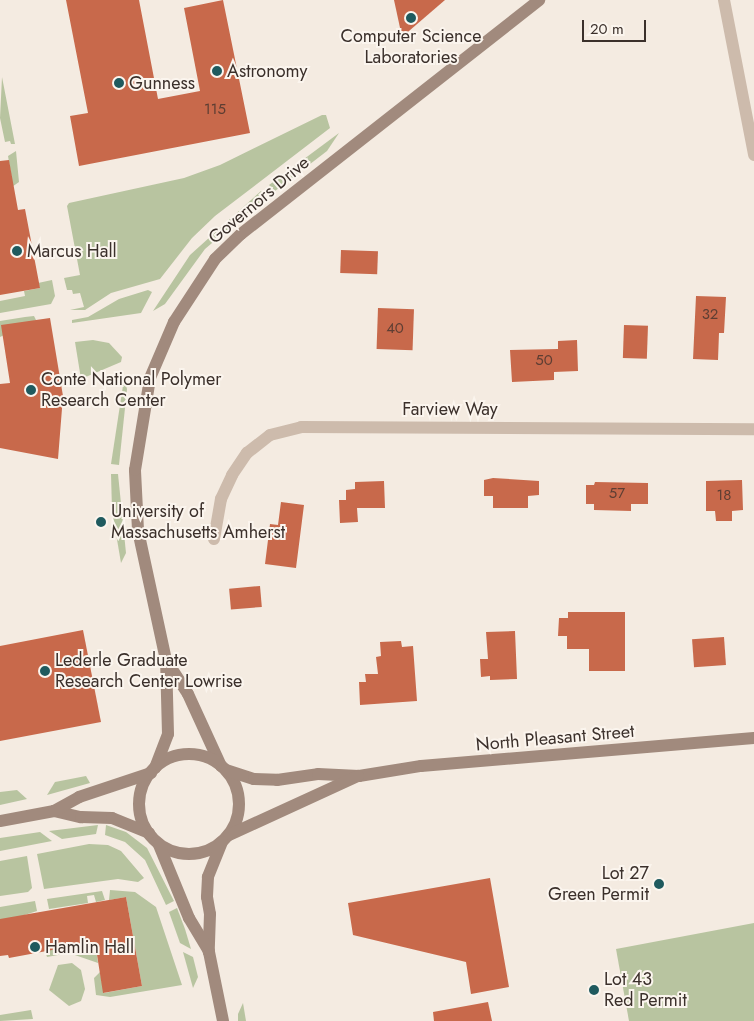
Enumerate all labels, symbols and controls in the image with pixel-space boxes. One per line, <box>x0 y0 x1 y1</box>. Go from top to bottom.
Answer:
scale bar <box>584 10 648 42</box>
marker: Computer Science Laboratories <box>405 12 417 24</box>
text: 20 m <box>590 18 624 40</box>
place label: Computer Science Laboratories <box>341 26 481 68</box>
place label: Astronomy <box>227 60 307 82</box>
marker: Astronomy <box>211 65 223 77</box>
place label: Gunness <box>129 72 195 94</box>
marker: Gunness <box>113 77 125 89</box>
house number: 115 <box>204 101 226 119</box>
street label: Governors Drive <box>204 152 314 248</box>
place label: Marcus Hall <box>27 240 117 262</box>
marker: Marcus Hall <box>11 245 23 257</box>
house number: 32 <box>702 306 718 324</box>
house number: 40 <box>386 320 404 338</box>
house number: 50 <box>535 352 553 370</box>
place label: Conte National Polymer Research Center <box>41 369 221 412</box>
marker: Conte National Polymer Research Center <box>25 384 37 396</box>
street label: Farview Way <box>402 398 498 420</box>
house number: 57 <box>609 485 625 503</box>
house number: 18 <box>717 487 731 505</box>
place label: University of Massachusetts Amherst <box>111 501 285 544</box>
marker: University of Massachusetts Amherst <box>95 516 107 528</box>
place label: Lederle Graduate Research Center Lowrise <box>55 650 242 692</box>
marker: Lederle Graduate Research Center Lowrise <box>39 665 51 677</box>
street label: North Pleasant Street <box>475 720 635 756</box>
place label: Lot 27 Green Permit <box>548 863 649 906</box>
marker: Lot 27 Green Permit <box>653 878 665 890</box>
place label: Hamlin Hall <box>45 936 134 958</box>
marker: Hamlin Hall <box>29 941 41 953</box>
place label: Lot 43 Red Permit <box>604 969 687 1012</box>
marker: Lot 43 Red Permit <box>588 984 600 996</box>

